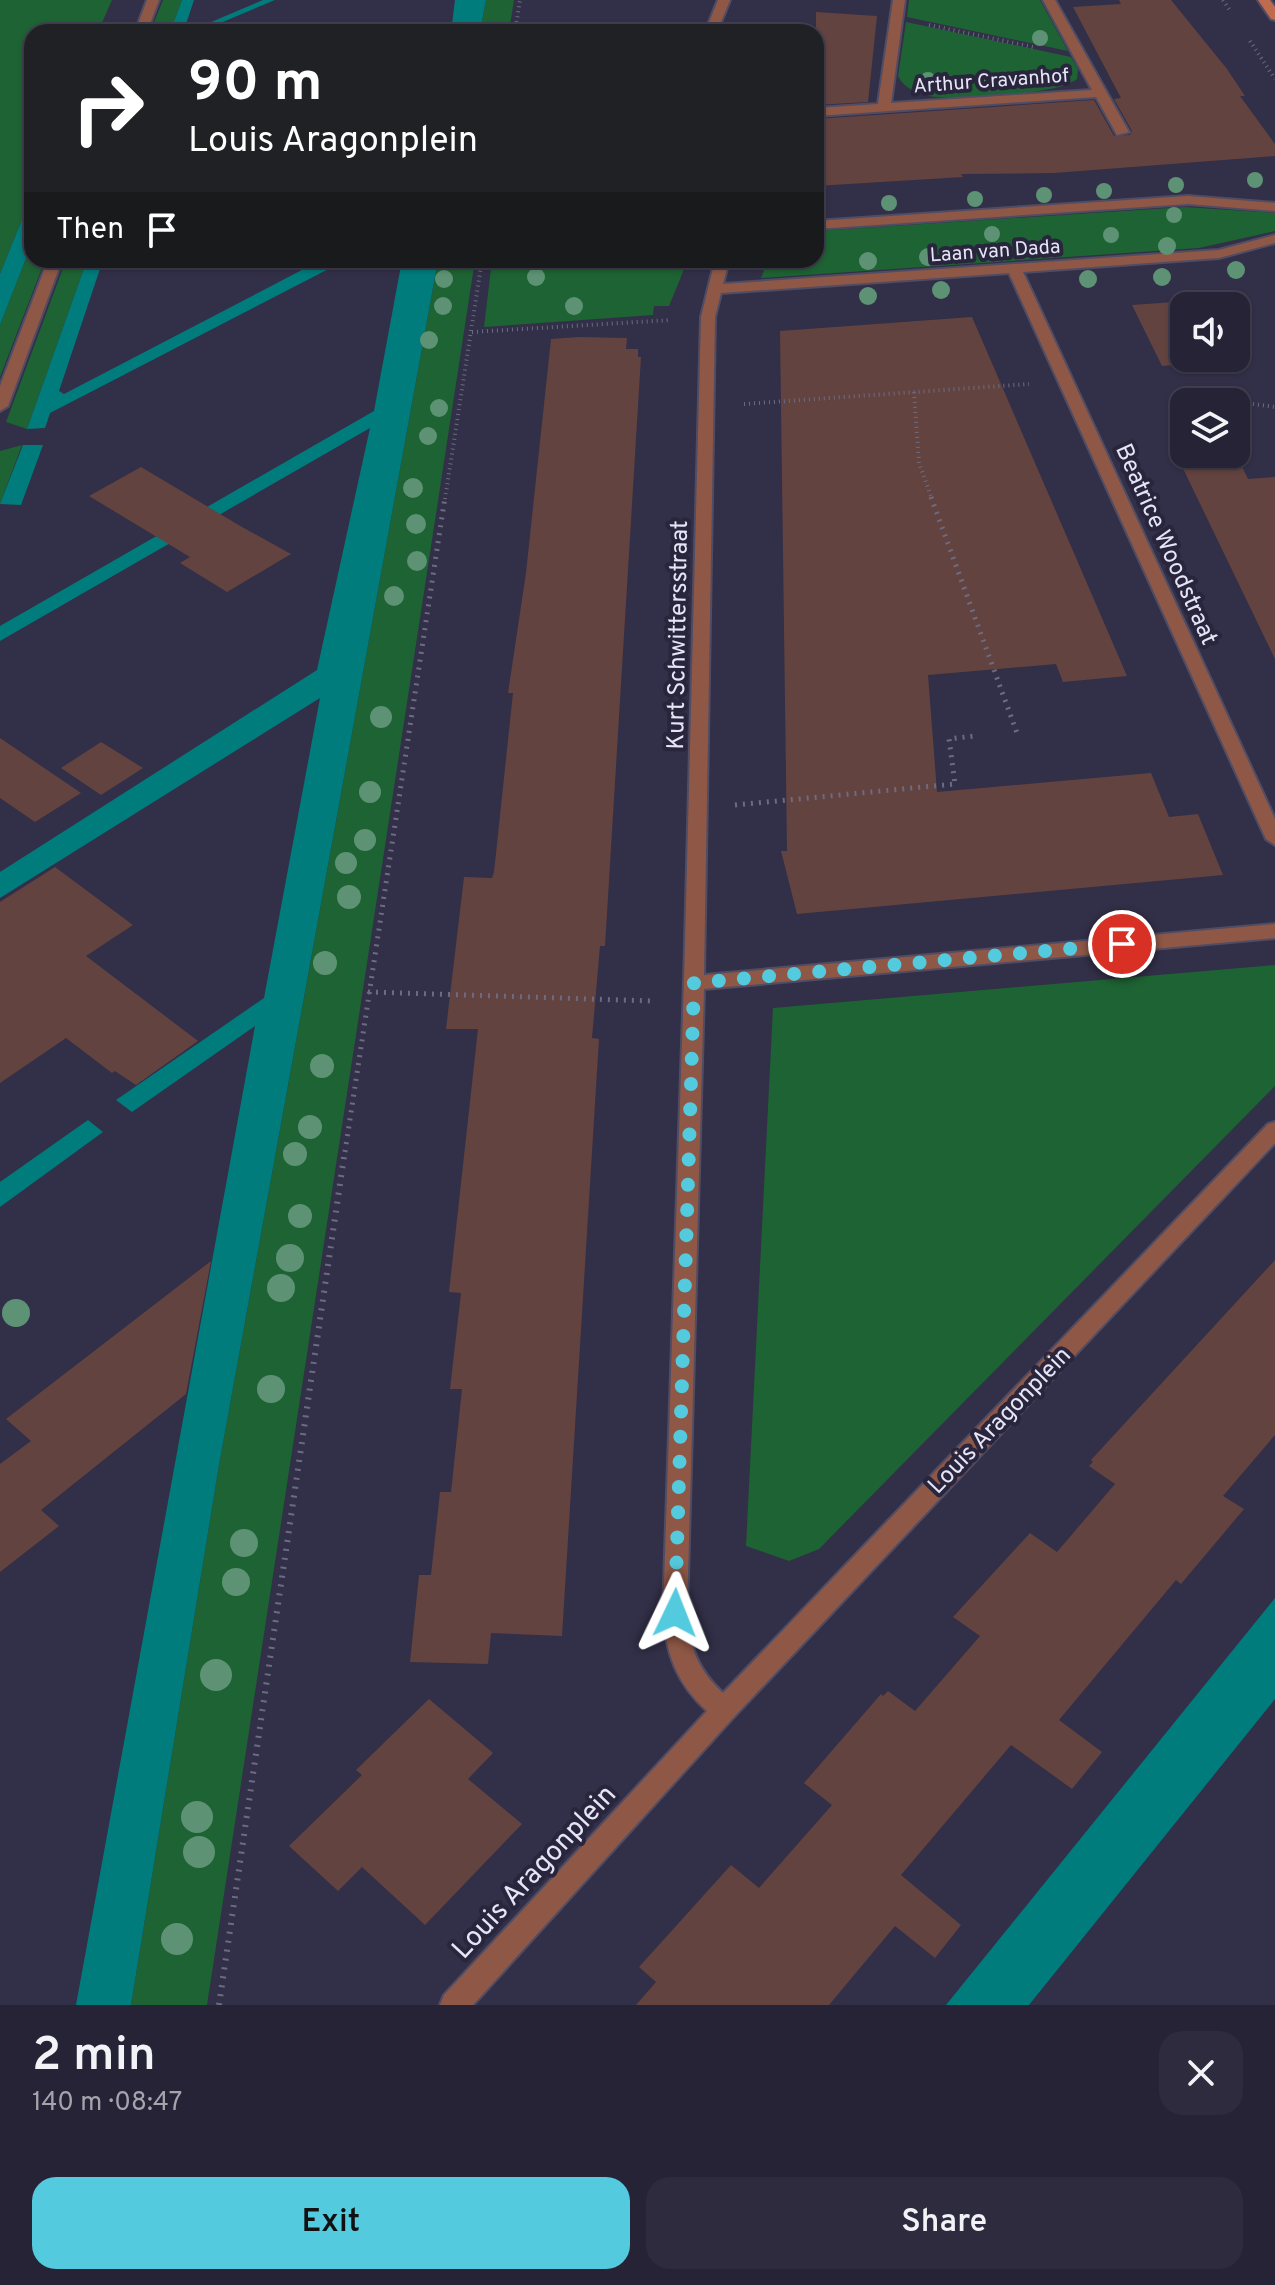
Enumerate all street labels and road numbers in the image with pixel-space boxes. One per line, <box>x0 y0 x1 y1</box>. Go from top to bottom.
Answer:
street label: Arthur Cravanhof <box>913 64 1070 100</box>
street label: Laan van Dada <box>929 234 1061 270</box>
street label: Beatrice Woodstraat <box>1107 439 1223 650</box>
street label: Kurt Schwittersstraat <box>662 520 696 750</box>
street label: Louis Aragonplein <box>922 1341 1078 1501</box>
street label: Louis Aragonplein <box>445 1778 625 1968</box>

